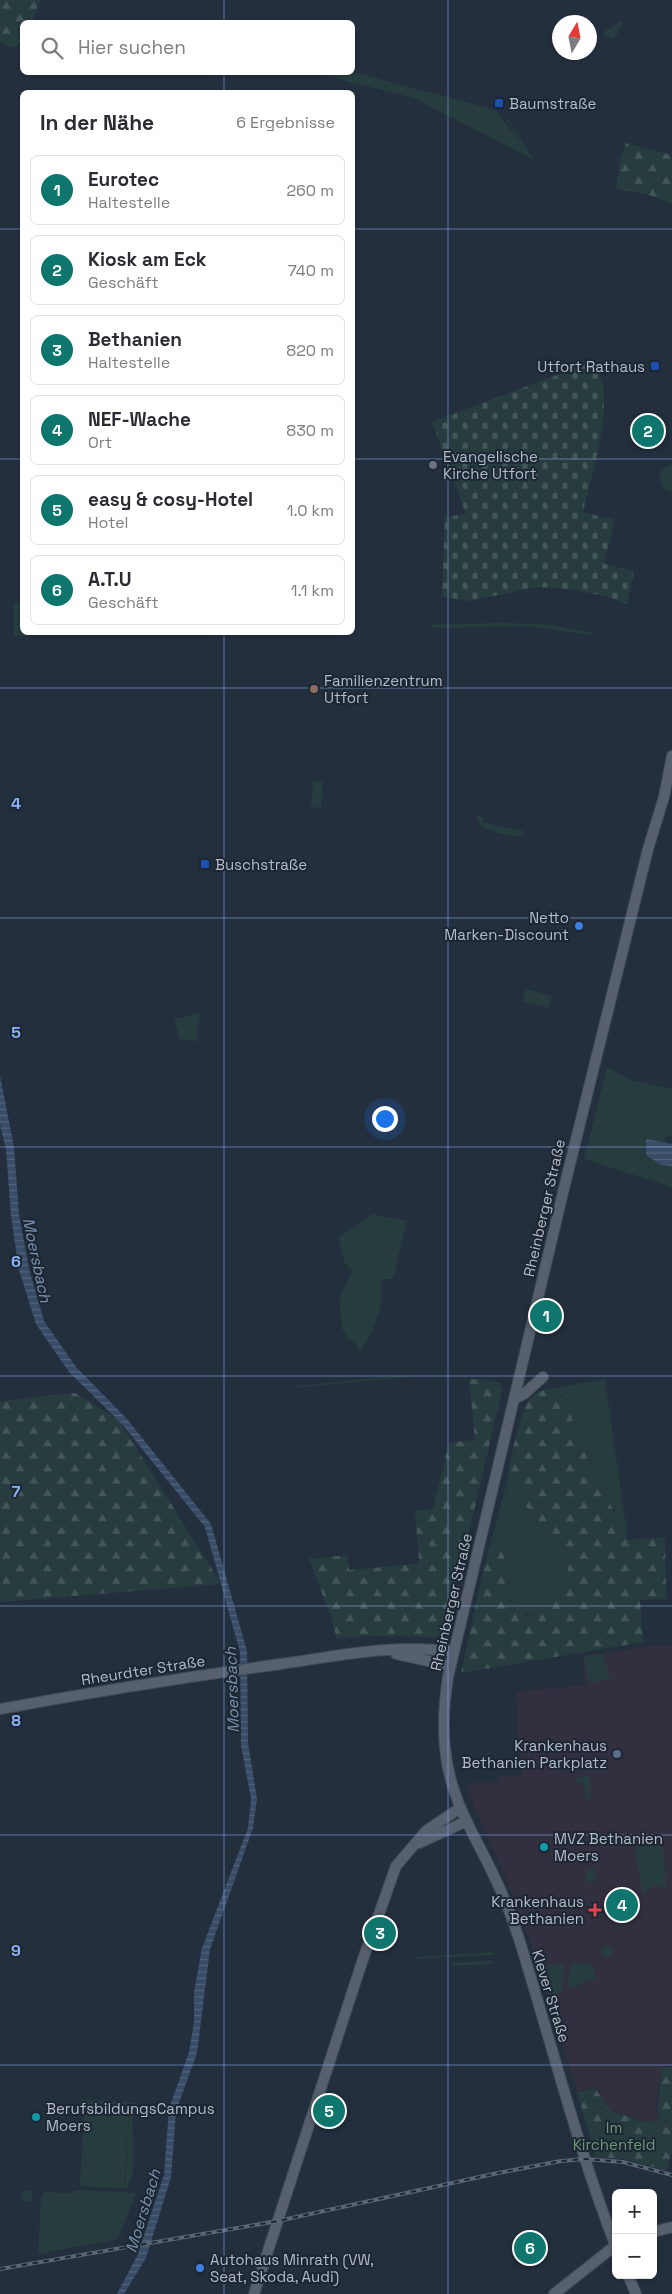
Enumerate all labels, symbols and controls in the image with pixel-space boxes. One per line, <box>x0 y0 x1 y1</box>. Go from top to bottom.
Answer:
north arrow <box>552 15 597 60</box>
search box <box>20 20 355 75</box>
icon: search <box>38 34 66 62</box>
text: Hier suchen <box>78 35 186 60</box>
place label: Baumstraße <box>509 94 597 113</box>
marker: Baumstraße <box>493 97 505 109</box>
text: In der Nähe <box>40 109 154 136</box>
text: 6 Ergebnisse <box>236 112 335 133</box>
text: Eurotec <box>88 167 159 192</box>
text: 1 <box>53 180 61 201</box>
text: 260 m <box>286 180 334 201</box>
text: Haltestelle <box>88 192 170 213</box>
text: Kiosk am Eck <box>88 247 206 272</box>
text: 2 <box>52 260 62 281</box>
text: 740 m <box>288 260 334 281</box>
text: Geschäft <box>88 272 159 293</box>
text: Bethanien <box>88 327 182 352</box>
text: 3 <box>52 340 62 361</box>
text: 820 m <box>286 340 334 361</box>
text: Haltestelle <box>88 352 170 373</box>
place label: Utfort Rathaus <box>537 357 645 376</box>
marker: Utfort Rathaus <box>649 360 661 372</box>
text: NEF-Wache <box>88 407 191 432</box>
pin: 2 <box>632 412 664 450</box>
text: 4 <box>52 420 62 441</box>
text: 830 m <box>286 420 334 441</box>
text: Ort <box>88 432 112 453</box>
place label: Evangelische Kirche Utfort <box>443 447 538 483</box>
marker: Evangelische Kirche Utfort <box>427 459 439 471</box>
text: easy & cosy-Hotel <box>88 487 253 512</box>
text: 5 <box>52 500 62 521</box>
text: 1.0 km <box>287 500 334 521</box>
text: Hotel <box>88 512 129 533</box>
text: A.T.U <box>88 567 131 592</box>
text: 6 <box>52 580 62 601</box>
text: 1.1 km <box>291 580 334 601</box>
text: Geschäft <box>88 592 159 613</box>
place label: Familienzentrum Utfort <box>324 671 443 707</box>
marker: Familienzentrum Utfort <box>308 683 320 695</box>
text: 4 <box>11 793 21 814</box>
place label: Buschstraße <box>215 855 307 874</box>
marker: Buschstraße <box>199 858 211 870</box>
place label: Netto Marken-Discount <box>444 908 569 944</box>
marker: Netto Marken-Discount <box>573 920 585 932</box>
text: 5 <box>11 1022 21 1043</box>
your location <box>372 1106 398 1132</box>
street label: Rheinberger Straße <box>519 1137 569 1279</box>
water label: Moersbach <box>18 1216 56 1305</box>
text: 6 <box>11 1251 21 1272</box>
pin: 1 <box>530 1297 562 1335</box>
text: 7 <box>12 1481 21 1502</box>
street label: Rheinberger Straße <box>426 1531 476 1673</box>
water label: Moersbach <box>220 1645 244 1733</box>
street label: Rheurdter Straße <box>80 1651 206 1689</box>
text: 8 <box>11 1710 21 1731</box>
place label: Krankenhaus Bethanien Parkplatz <box>462 1736 607 1772</box>
marker: Krankenhaus Bethanien Parkplatz <box>611 1748 623 1760</box>
place label: MVZ Bethanien Moers <box>554 1829 663 1865</box>
marker: MVZ Bethanien Moers <box>538 1841 550 1853</box>
pin: 4 <box>606 1886 638 1924</box>
place label: Krankenhaus Bethanien <box>491 1892 584 1928</box>
marker: Krankenhaus Bethanien <box>588 1903 602 1917</box>
pin: 3 <box>364 1914 396 1952</box>
text: 9 <box>11 1940 21 1961</box>
street label: Klever Straße <box>528 1947 574 2045</box>
pin: 5 <box>313 2092 345 2130</box>
place label: BerufsbildungsCampus Moers <box>46 2099 215 2135</box>
marker: BerufsbildungsCampus Moers <box>30 2111 42 2123</box>
park label: Im Kirchenfeld <box>573 2118 655 2154</box>
water label: Moersbach <box>120 2166 166 2255</box>
map controls <box>612 2189 657 2279</box>
button: + <box>612 2189 657 2234</box>
pin: 6 <box>514 2229 546 2267</box>
button: − <box>612 2234 657 2279</box>
place label: Autohaus Minrath (VW, Seat, Skoda, Audi) <box>210 2250 374 2287</box>
marker: Autohaus Minrath (VW, Seat, Skoda, Audi) <box>194 2262 206 2274</box>

